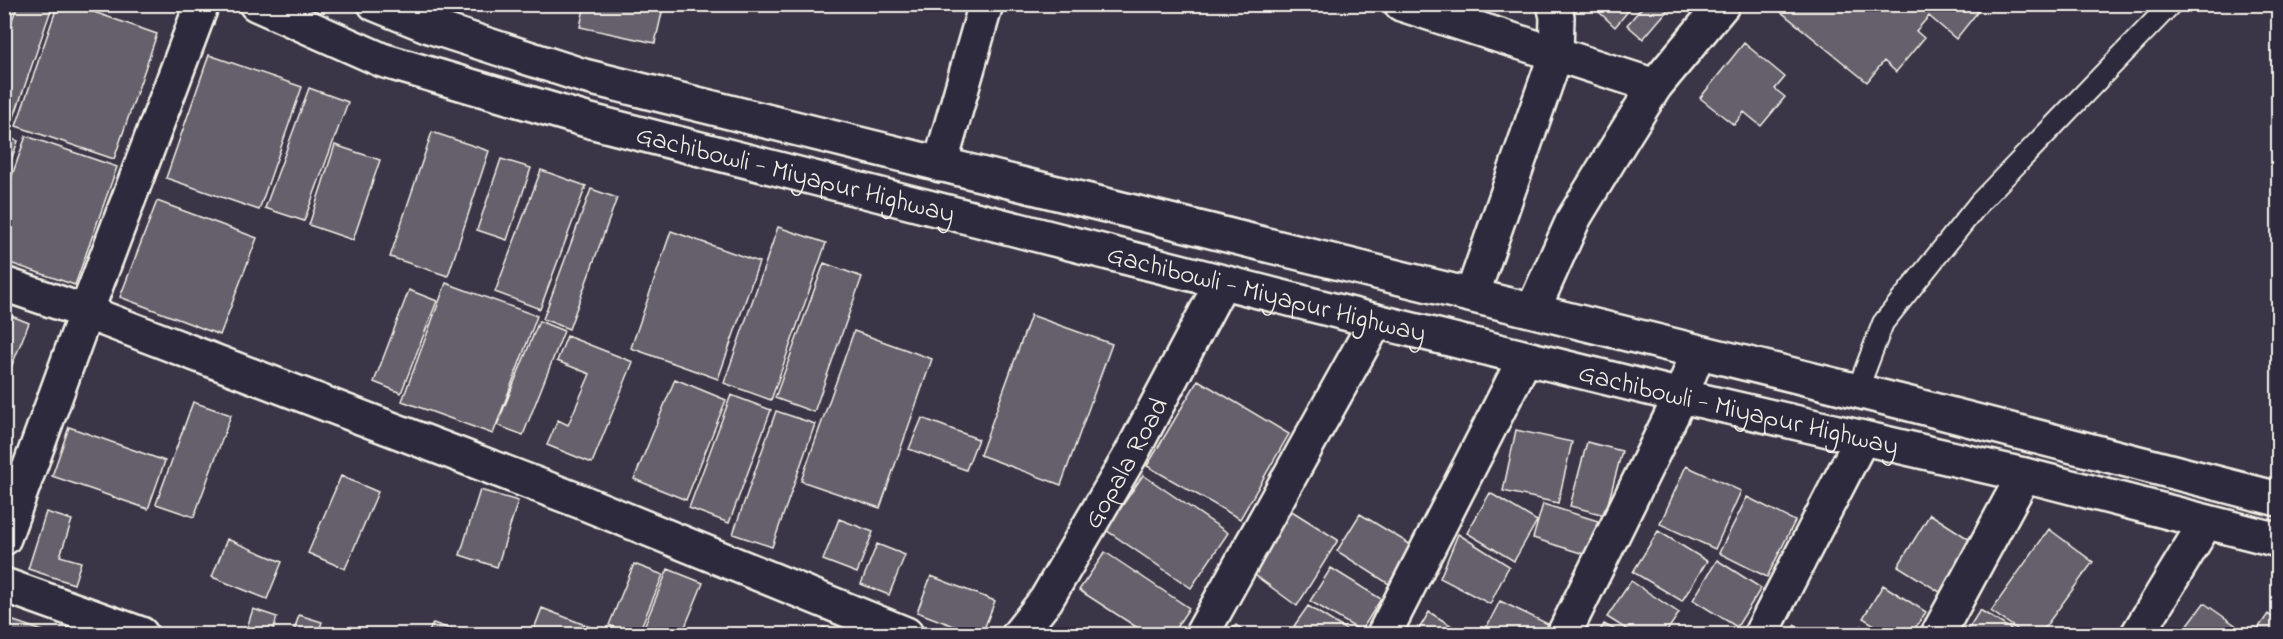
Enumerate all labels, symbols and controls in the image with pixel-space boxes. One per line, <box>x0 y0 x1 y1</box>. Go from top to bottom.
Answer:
street label: Gachibowli - Miyapur Highway <box>632 116 959 235</box>
street label: Gachibowli - Miyapur Highway <box>1103 236 1430 355</box>
street label: Gachibowli - Miyapur Highway <box>1574 355 1902 468</box>
street label: Gopala Road <box>1075 391 1180 537</box>

